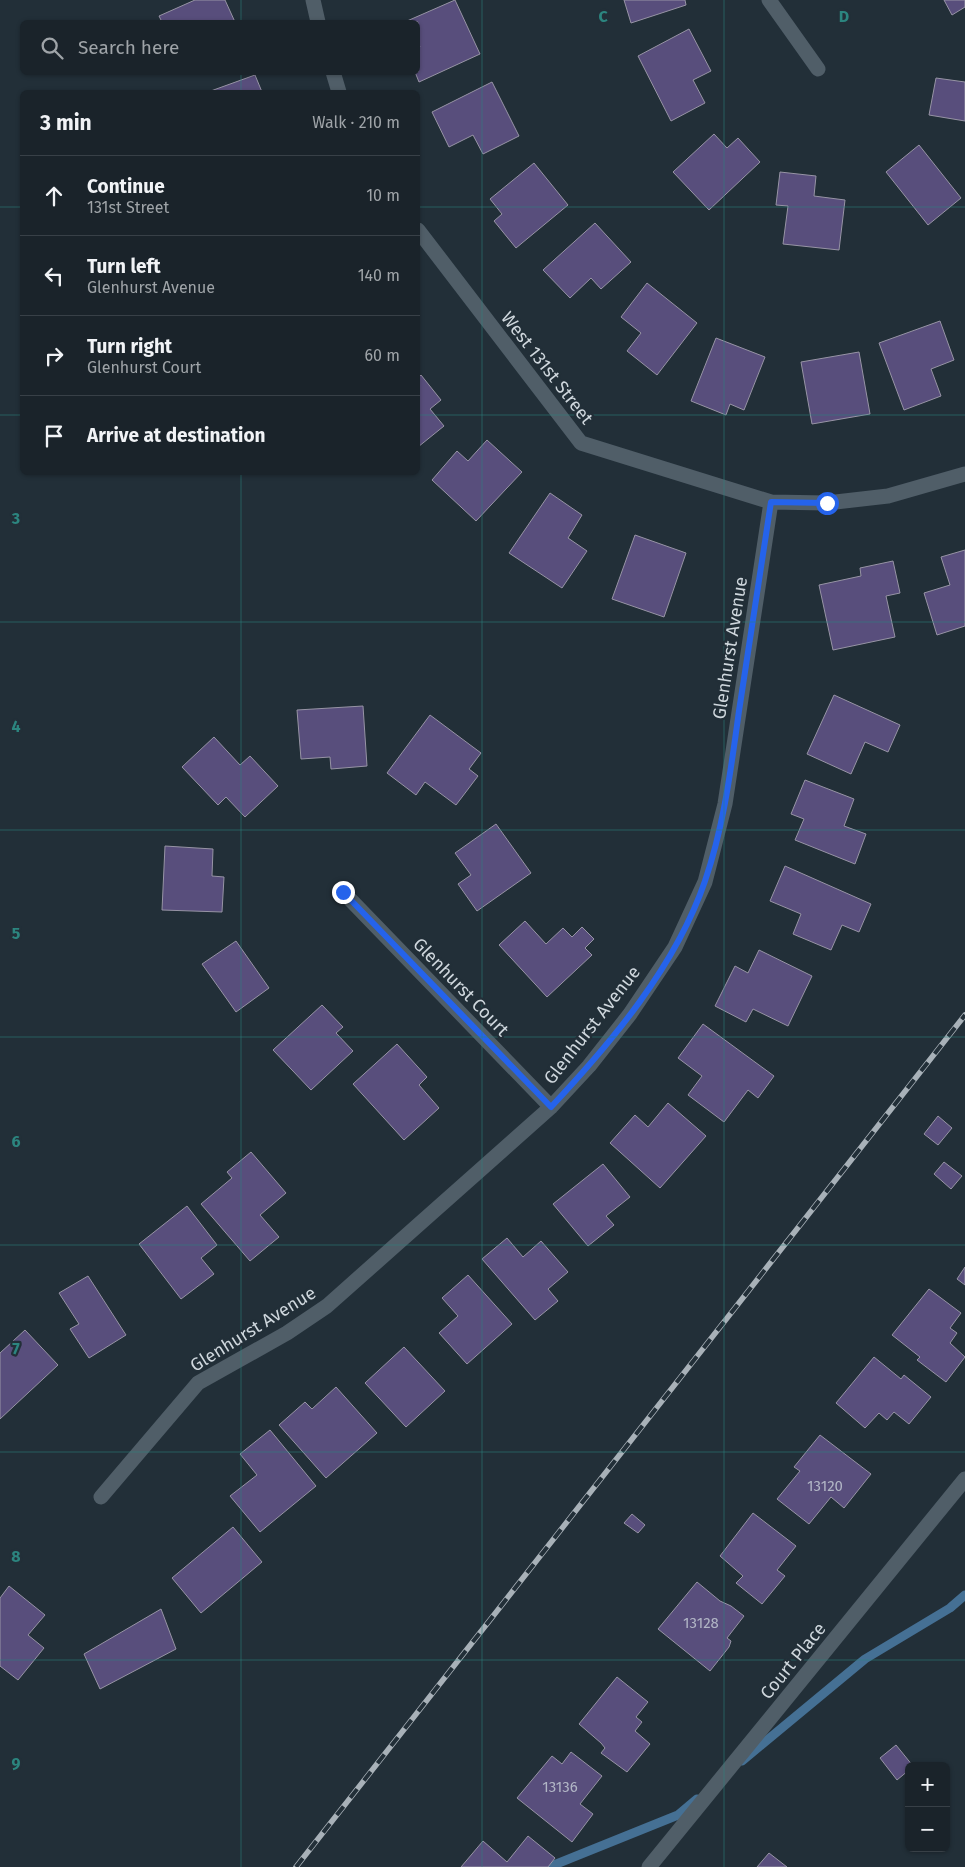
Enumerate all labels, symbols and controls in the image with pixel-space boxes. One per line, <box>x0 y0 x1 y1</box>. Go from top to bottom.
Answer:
text: C <box>598 7 608 26</box>
text: D <box>839 7 849 26</box>
search box <box>20 20 420 75</box>
icon: search <box>38 34 66 62</box>
text: Search here <box>78 36 179 59</box>
text: 3 min <box>40 110 92 136</box>
text: Walk · 210 m <box>312 113 400 132</box>
text: Continue <box>87 175 165 198</box>
icon: ahead <box>40 182 68 210</box>
text: 10 m <box>366 186 400 205</box>
text: 131st Street <box>87 198 169 217</box>
text: Turn left <box>87 255 161 278</box>
icon: left <box>40 262 68 290</box>
text: 140 m <box>358 266 400 285</box>
text: Glenhurst Avenue <box>87 278 215 297</box>
street label: West 131st Street <box>496 307 598 429</box>
text: Turn right <box>87 335 172 358</box>
icon: right <box>40 342 68 370</box>
text: 60 m <box>365 346 400 365</box>
text: Glenhurst Court <box>87 358 201 377</box>
icon: arrive <box>40 422 68 450</box>
text: Arrive at destination <box>87 424 266 447</box>
route start <box>816 492 839 515</box>
text: 3 <box>11 509 20 528</box>
street label: Glenhurst Avenue <box>708 575 752 721</box>
text: 4 <box>11 717 21 736</box>
route end <box>332 881 355 904</box>
text: 5 <box>12 924 21 943</box>
street label: Glenhurst Court <box>408 933 514 1041</box>
street label: Glenhurst Avenue <box>539 961 645 1089</box>
text: 6 <box>11 1132 21 1151</box>
street label: Glenhurst Avenue <box>186 1282 320 1376</box>
text: 7 <box>12 1339 20 1358</box>
house number: 13120 <box>807 1477 843 1495</box>
text: 8 <box>11 1547 21 1566</box>
house number: 13128 <box>683 1614 719 1632</box>
street label: Court Place <box>755 1618 831 1704</box>
text: 9 <box>12 1754 21 1773</box>
map controls <box>905 1762 950 1852</box>
button: + <box>905 1762 950 1807</box>
house number: 13136 <box>542 1778 578 1796</box>
button: − <box>905 1807 950 1852</box>

